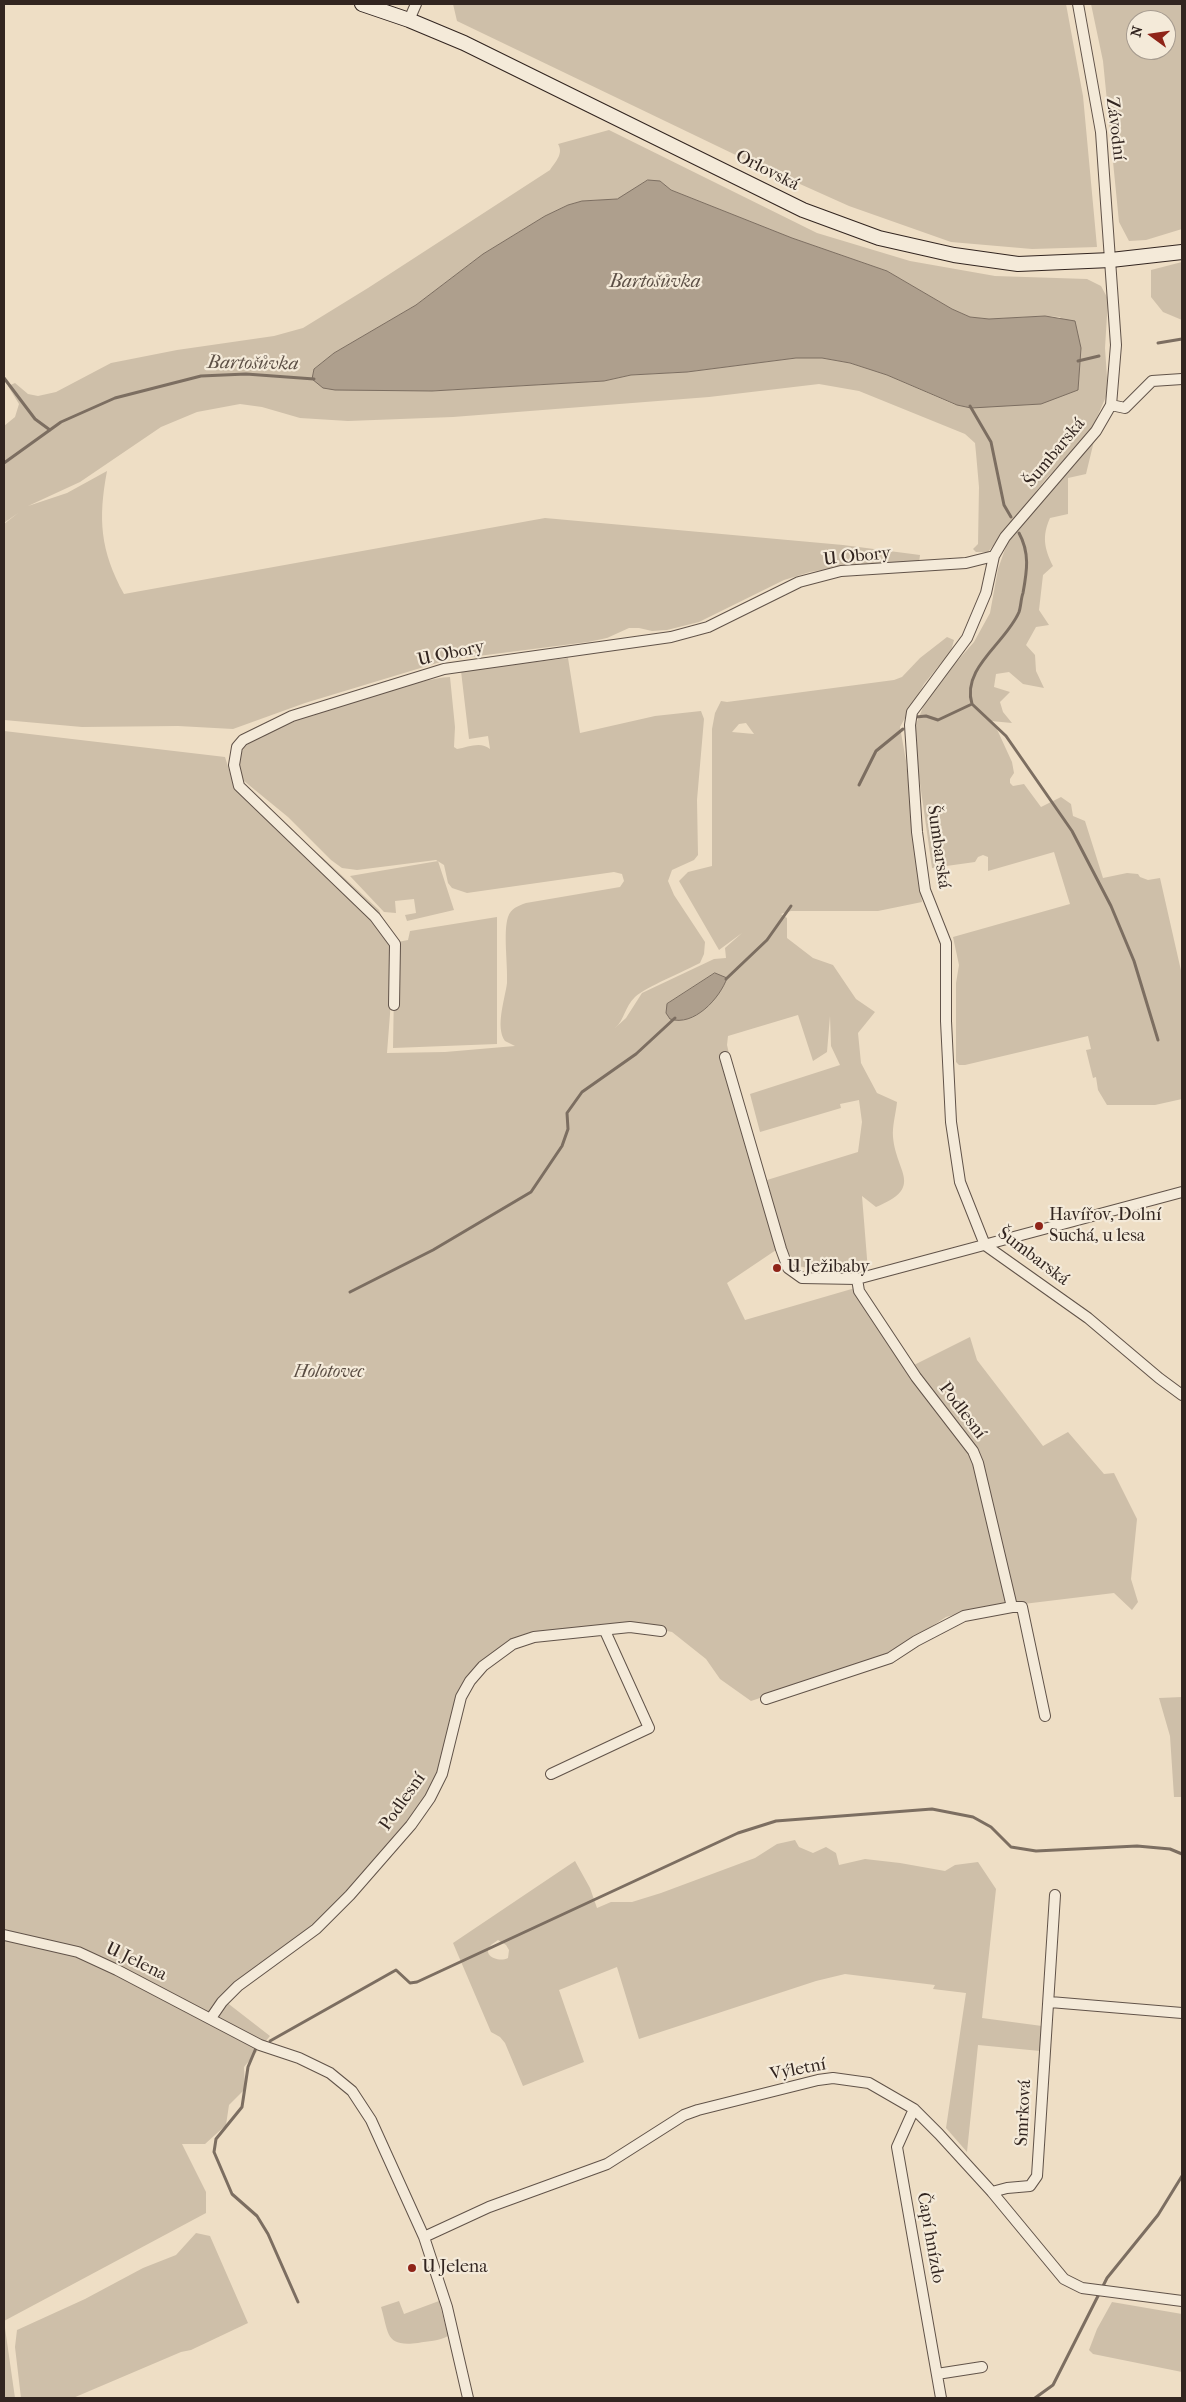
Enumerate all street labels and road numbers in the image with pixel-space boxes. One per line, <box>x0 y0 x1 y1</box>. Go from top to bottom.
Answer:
street label: Závodní <box>1100 96 1130 162</box>
street label: Orlovská <box>732 146 802 196</box>
street label: Šumbarská <box>1020 414 1090 492</box>
street label: U Obory <box>822 543 892 571</box>
street label: U Obory <box>416 636 486 672</box>
street label: Šumbarská <box>921 804 955 890</box>
street label: Šumbarská <box>993 1223 1073 1291</box>
street label: Podlesní <box>934 1378 990 1444</box>
street label: Podlesní <box>375 1769 431 1835</box>
street label: U Jelena <box>102 1938 170 1986</box>
street label: Výletní <box>768 2054 828 2086</box>
street label: Smrková <box>1011 2079 1037 2147</box>
street label: Čapí hnízdo <box>911 2191 949 2285</box>

